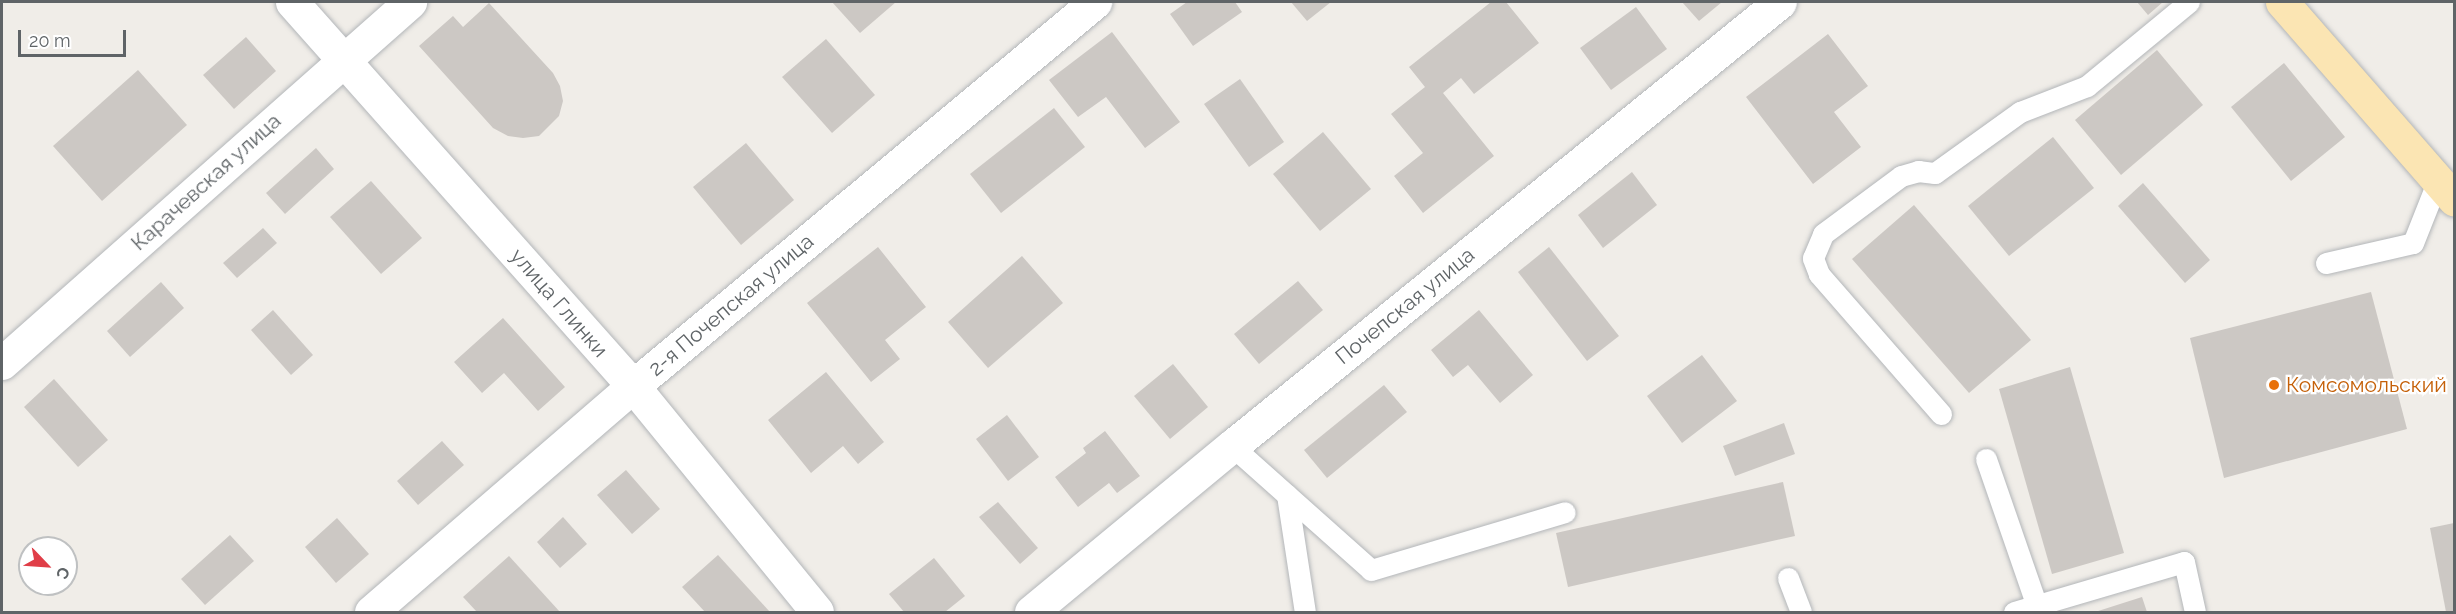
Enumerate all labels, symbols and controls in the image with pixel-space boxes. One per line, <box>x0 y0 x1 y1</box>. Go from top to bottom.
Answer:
scale bar <box>21 18 129 56</box>
text: 20 m <box>29 30 71 51</box>
street label: Карачевская улица <box>126 108 286 256</box>
street label: 2-я Почепская улица <box>643 228 819 382</box>
street label: Почепская улица <box>1330 242 1480 370</box>
street label: улица Глинки <box>505 244 613 362</box>
place label: Комсомольский <box>2286 372 2447 398</box>
marker: Комсомольский <box>2267 378 2281 392</box>
north arrow <box>18 536 78 596</box>
text: С <box>52 564 74 582</box>

